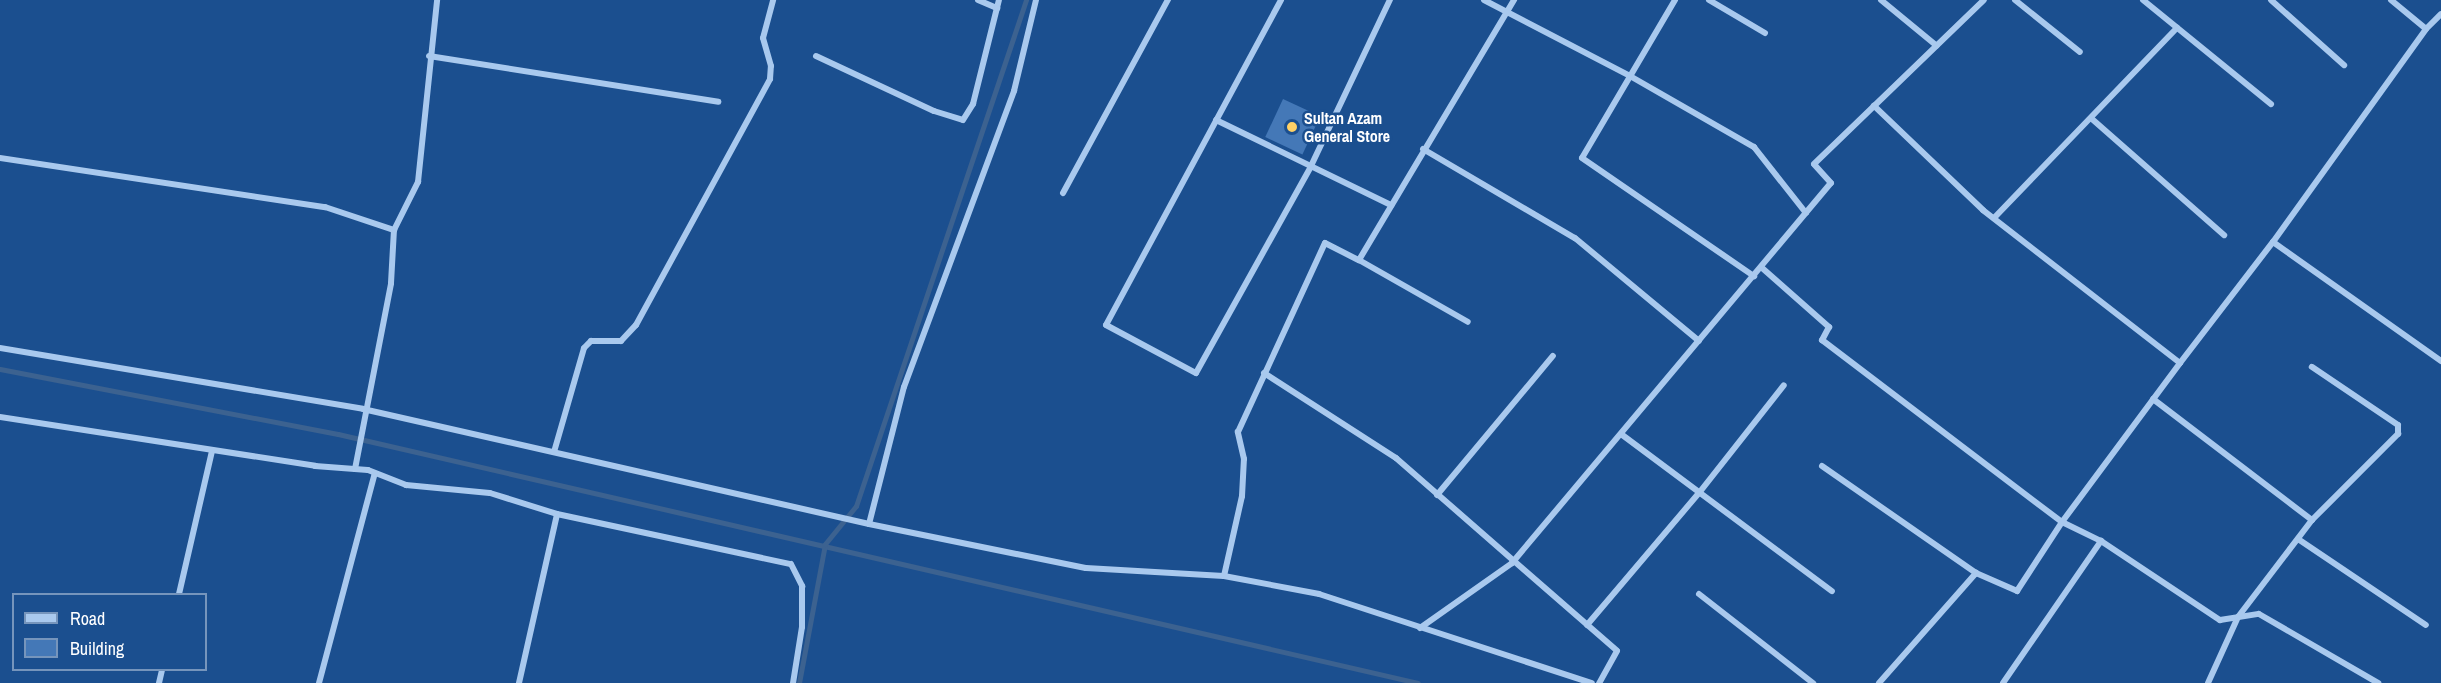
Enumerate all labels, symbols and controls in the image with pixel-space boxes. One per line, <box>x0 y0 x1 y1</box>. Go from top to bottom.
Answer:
place label: Sultan Azam General Store <box>1304 108 1390 146</box>
marker: Sultan Azam General Store <box>1285 120 1299 134</box>
legend <box>12 593 207 671</box>
text: Road <box>70 606 105 631</box>
text: Building <box>70 636 124 661</box>

